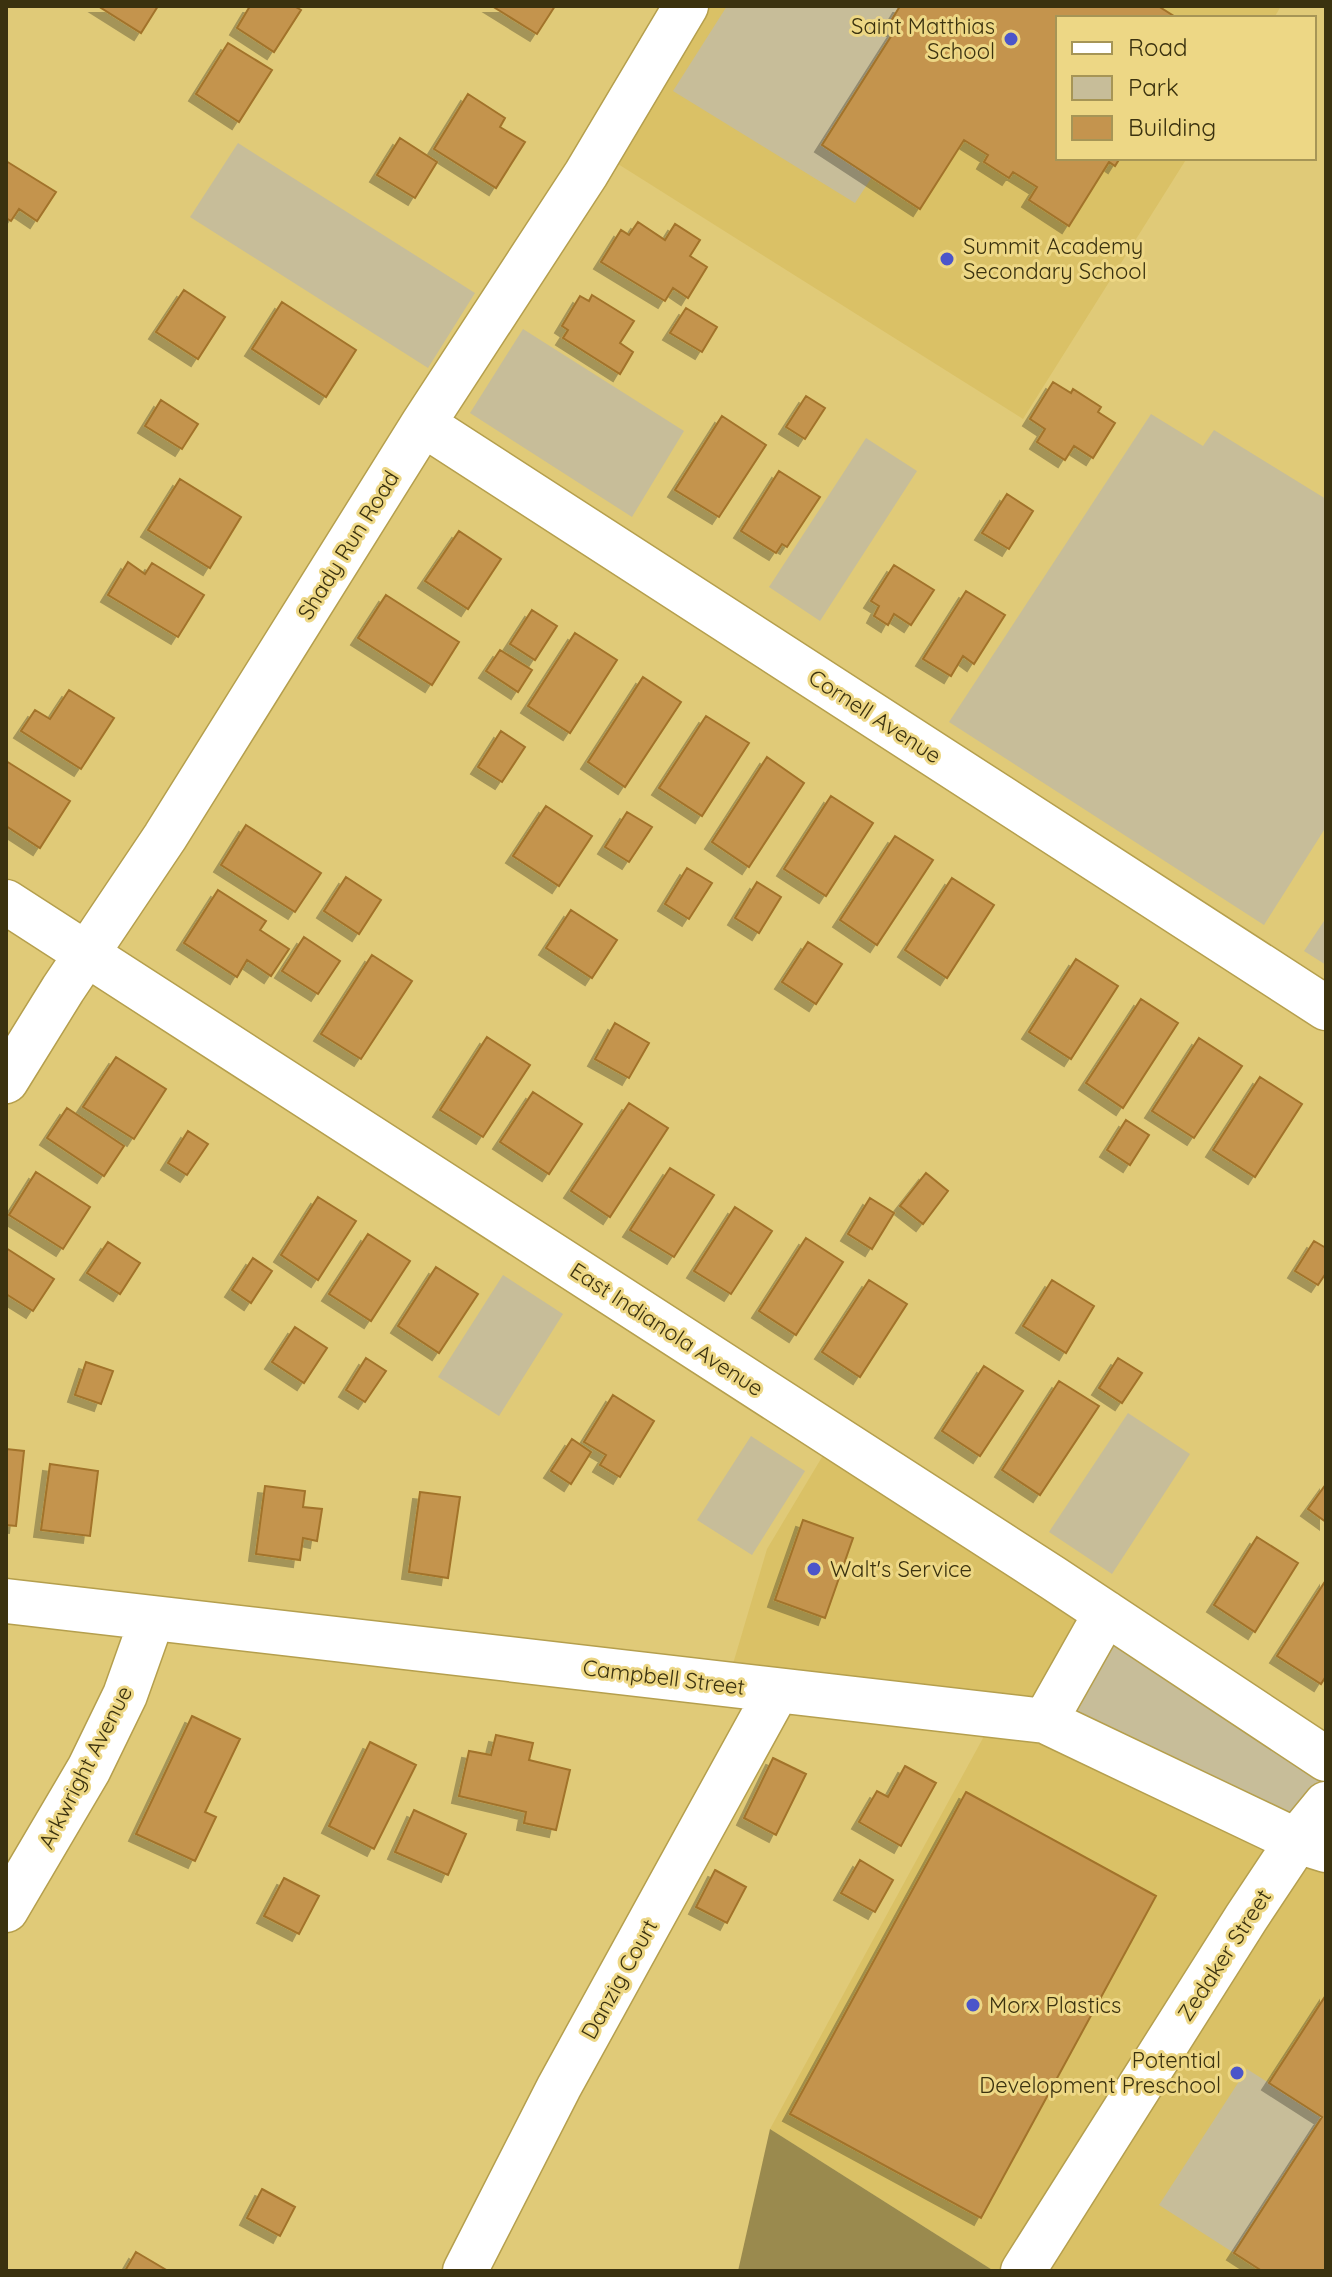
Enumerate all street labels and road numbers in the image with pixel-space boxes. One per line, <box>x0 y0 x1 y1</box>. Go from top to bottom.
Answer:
street label: Shady Run Road <box>291 465 405 625</box>
street label: Cornell Avenue <box>803 663 947 769</box>
street label: East Indianola Avenue <box>565 1256 769 1402</box>
street label: Campbell Street <box>581 1653 747 1701</box>
street label: Arkwright Avenue <box>32 1681 138 1853</box>
street label: Zedaker Street <box>1171 1884 1277 2026</box>
street label: Danzig Court <box>575 1914 663 2044</box>

